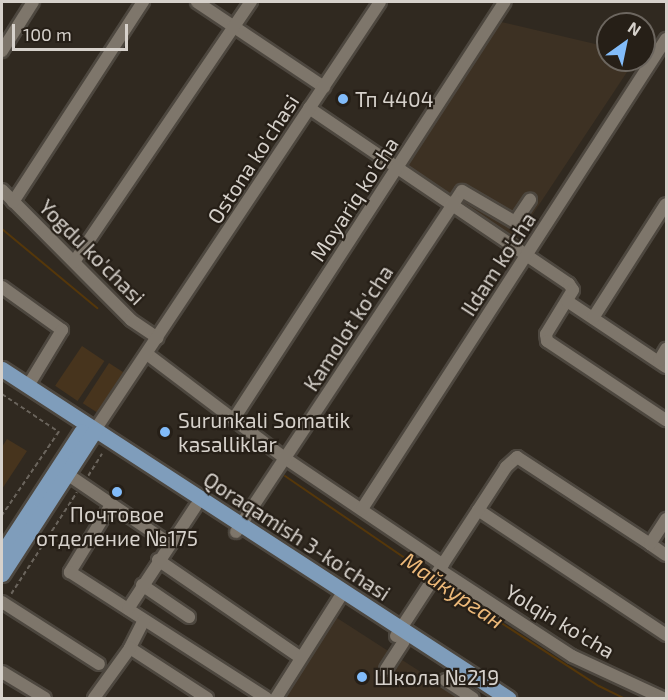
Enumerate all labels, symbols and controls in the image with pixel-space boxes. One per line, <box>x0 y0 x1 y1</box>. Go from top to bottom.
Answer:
scale bar <box>15 12 130 50</box>
north arrow <box>596 12 656 72</box>
text: N <box>625 17 645 39</box>
text: 100 m <box>23 23 72 45</box>
place label: Тп 4404 <box>355 86 434 112</box>
street label: Ostona ko'chasi <box>202 90 304 228</box>
marker: Тп 4404 <box>336 92 350 106</box>
street label: Moyariq ko'cha <box>304 132 404 266</box>
street label: Yogdu ko'chasi <box>34 194 150 310</box>
street label: Ildam ko'cha <box>455 208 541 320</box>
street label: Kamolot ko'cha <box>298 260 398 396</box>
place label: Surunkali Somatik kasalliklar <box>178 407 350 457</box>
marker: Surunkali Somatik kasalliklar <box>156 423 174 441</box>
street label: Qoraqamish 3-ko'chasi <box>199 466 395 606</box>
marker: Почтовое отделение №175 <box>110 485 124 499</box>
place label: Почтовое отделение №175 <box>36 501 198 551</box>
water label: Майкурган <box>397 546 509 634</box>
street label: Yolqin ko'cha <box>501 579 619 663</box>
place label: Школа №219 <box>374 664 499 690</box>
marker: Школа №219 <box>355 670 369 684</box>

